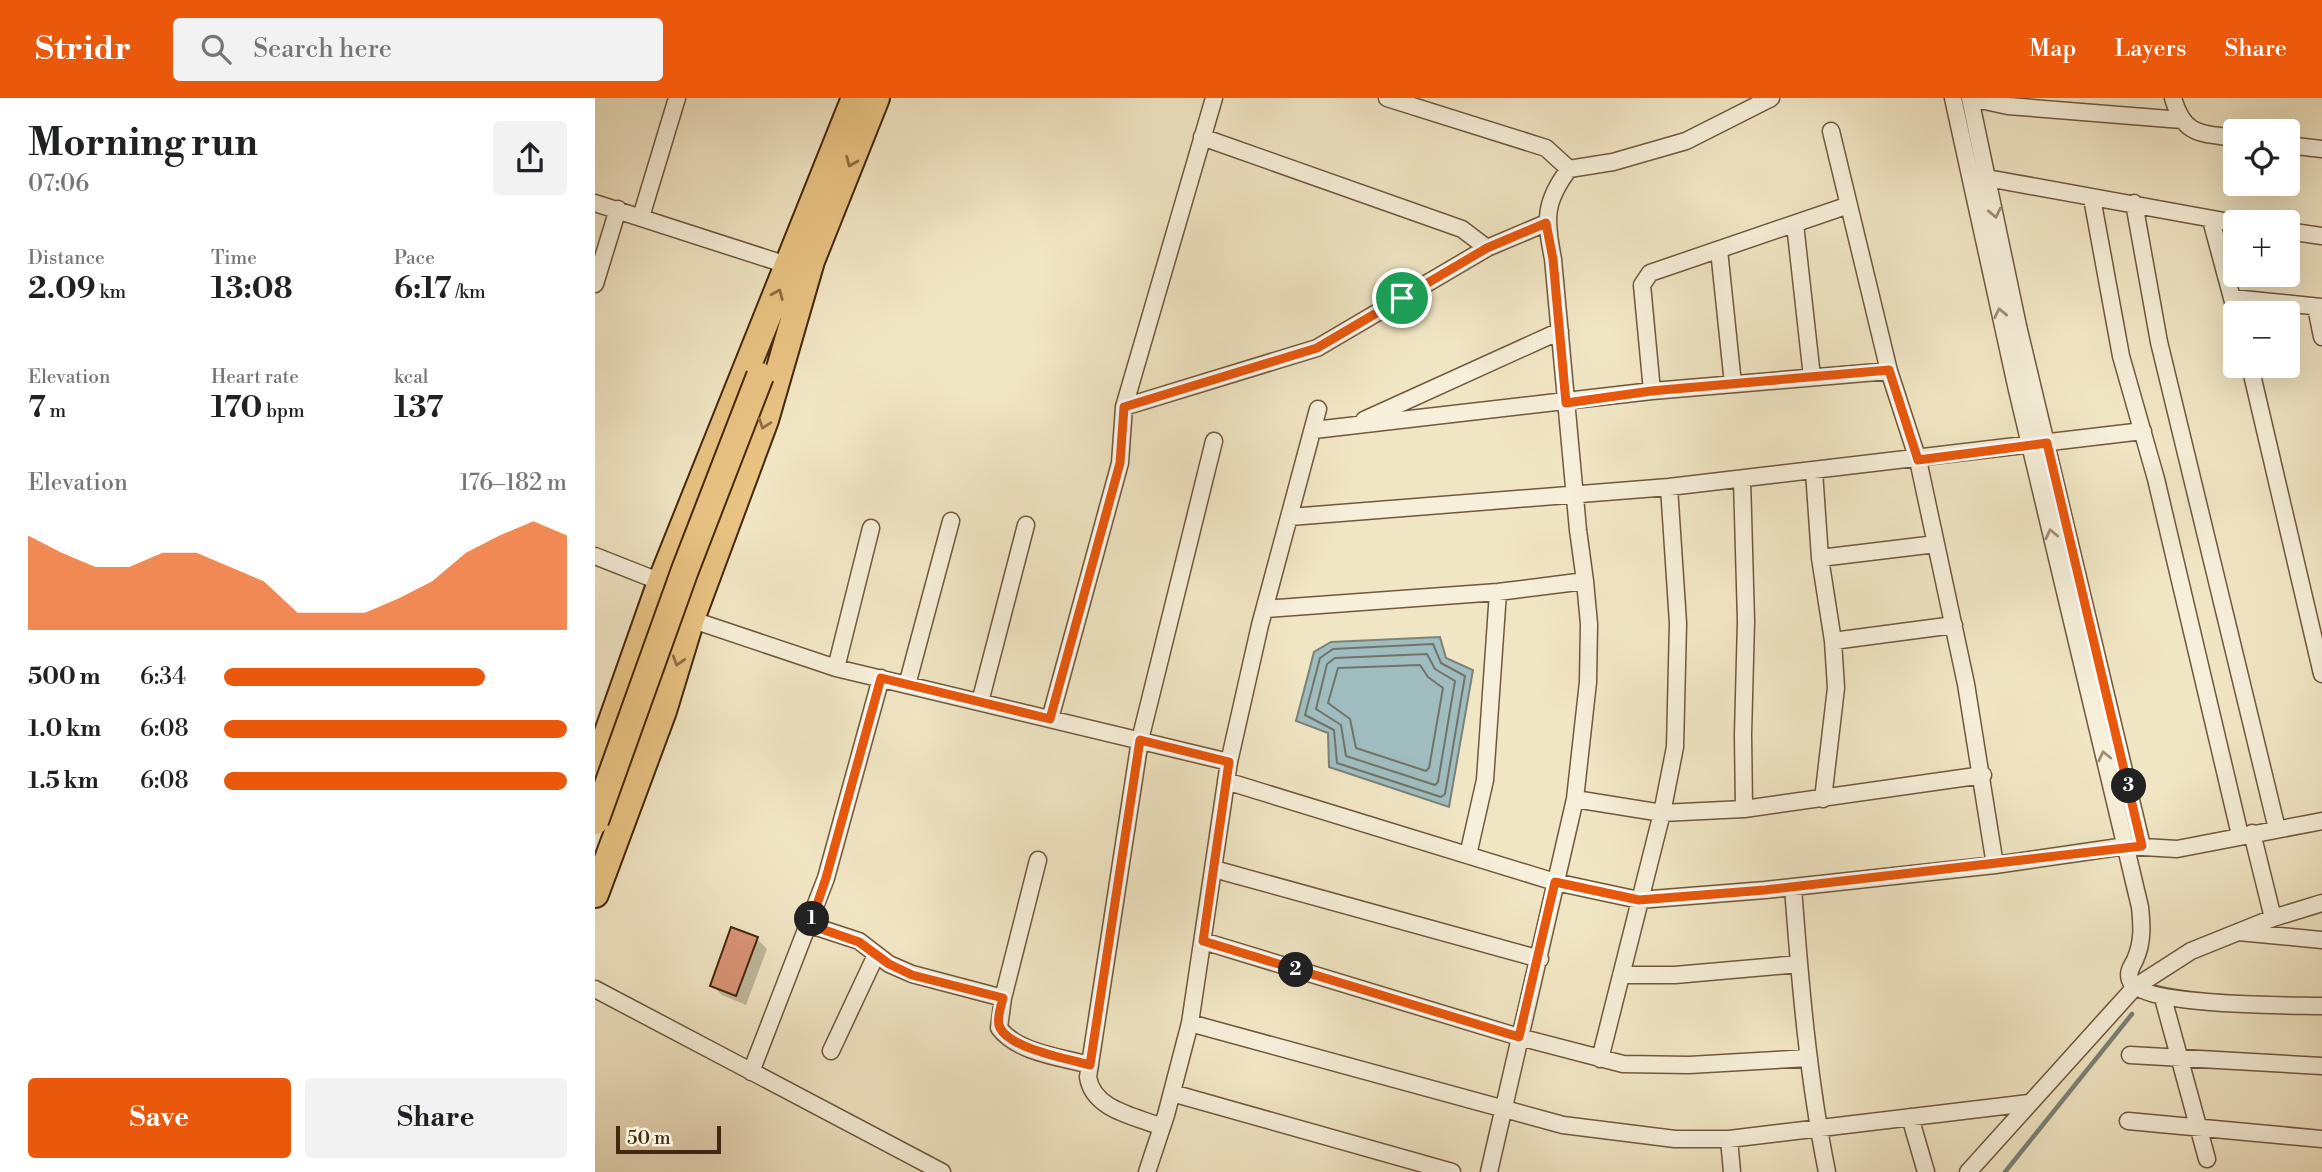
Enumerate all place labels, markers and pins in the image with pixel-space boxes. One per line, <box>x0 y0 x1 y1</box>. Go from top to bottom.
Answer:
pin <box>1372 268 1432 328</box>
pin: 3 <box>2111 768 2147 804</box>
pin: 1 <box>795 902 829 936</box>
pin: 2 <box>1279 952 1313 988</box>

